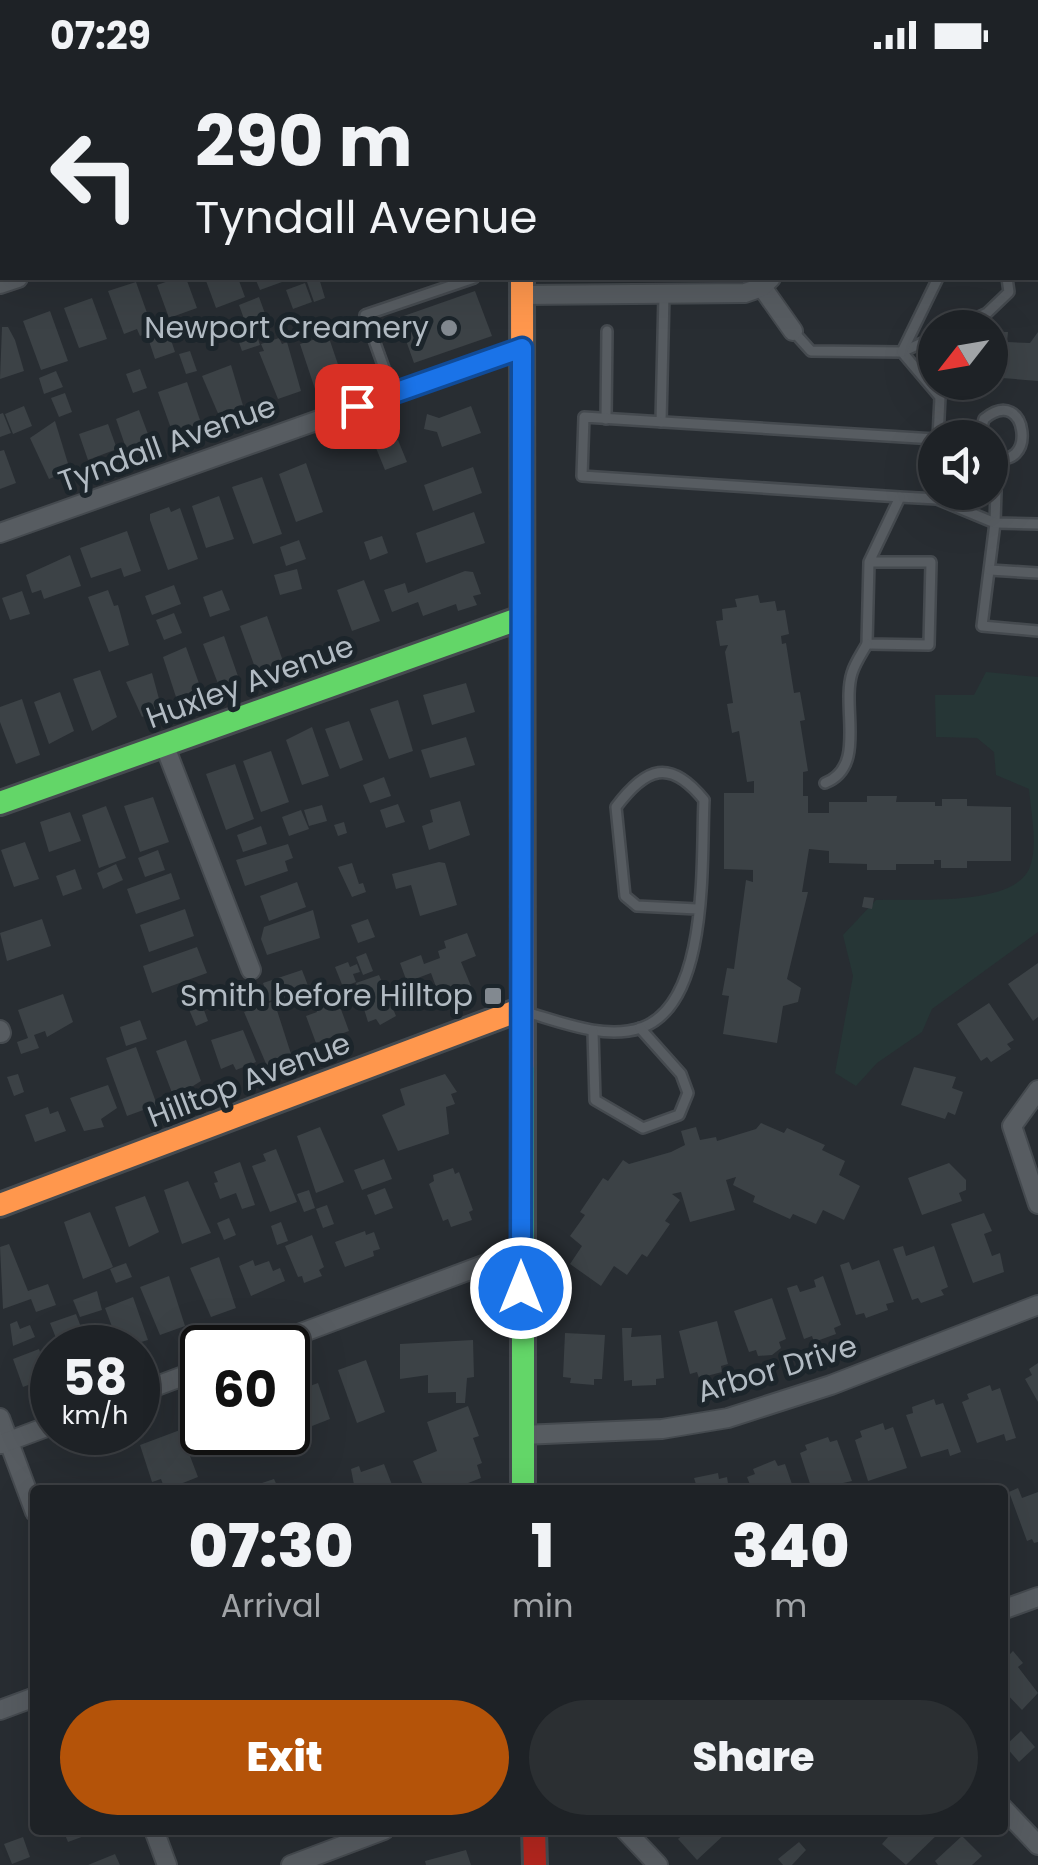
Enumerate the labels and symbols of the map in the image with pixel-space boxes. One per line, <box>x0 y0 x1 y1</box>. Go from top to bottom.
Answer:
place label: Newport Creamery <box>144 306 429 349</box>
north arrow <box>918 310 1008 400</box>
marker: Newport Creamery <box>438 317 460 339</box>
pin <box>315 364 400 449</box>
street label: Tyndall Avenue <box>52 384 281 503</box>
street label: Huxley Avenue <box>140 624 360 739</box>
place label: Smith before Hilltop <box>180 974 473 1017</box>
marker: Smith before Hilltop <box>482 985 504 1007</box>
street label: Hilltop Avenue <box>141 1021 356 1138</box>
position arrow <box>469 1236 573 1340</box>
street label: Arbor Drive <box>692 1324 862 1413</box>
speed limit sign: 60 <box>180 1325 310 1455</box>

